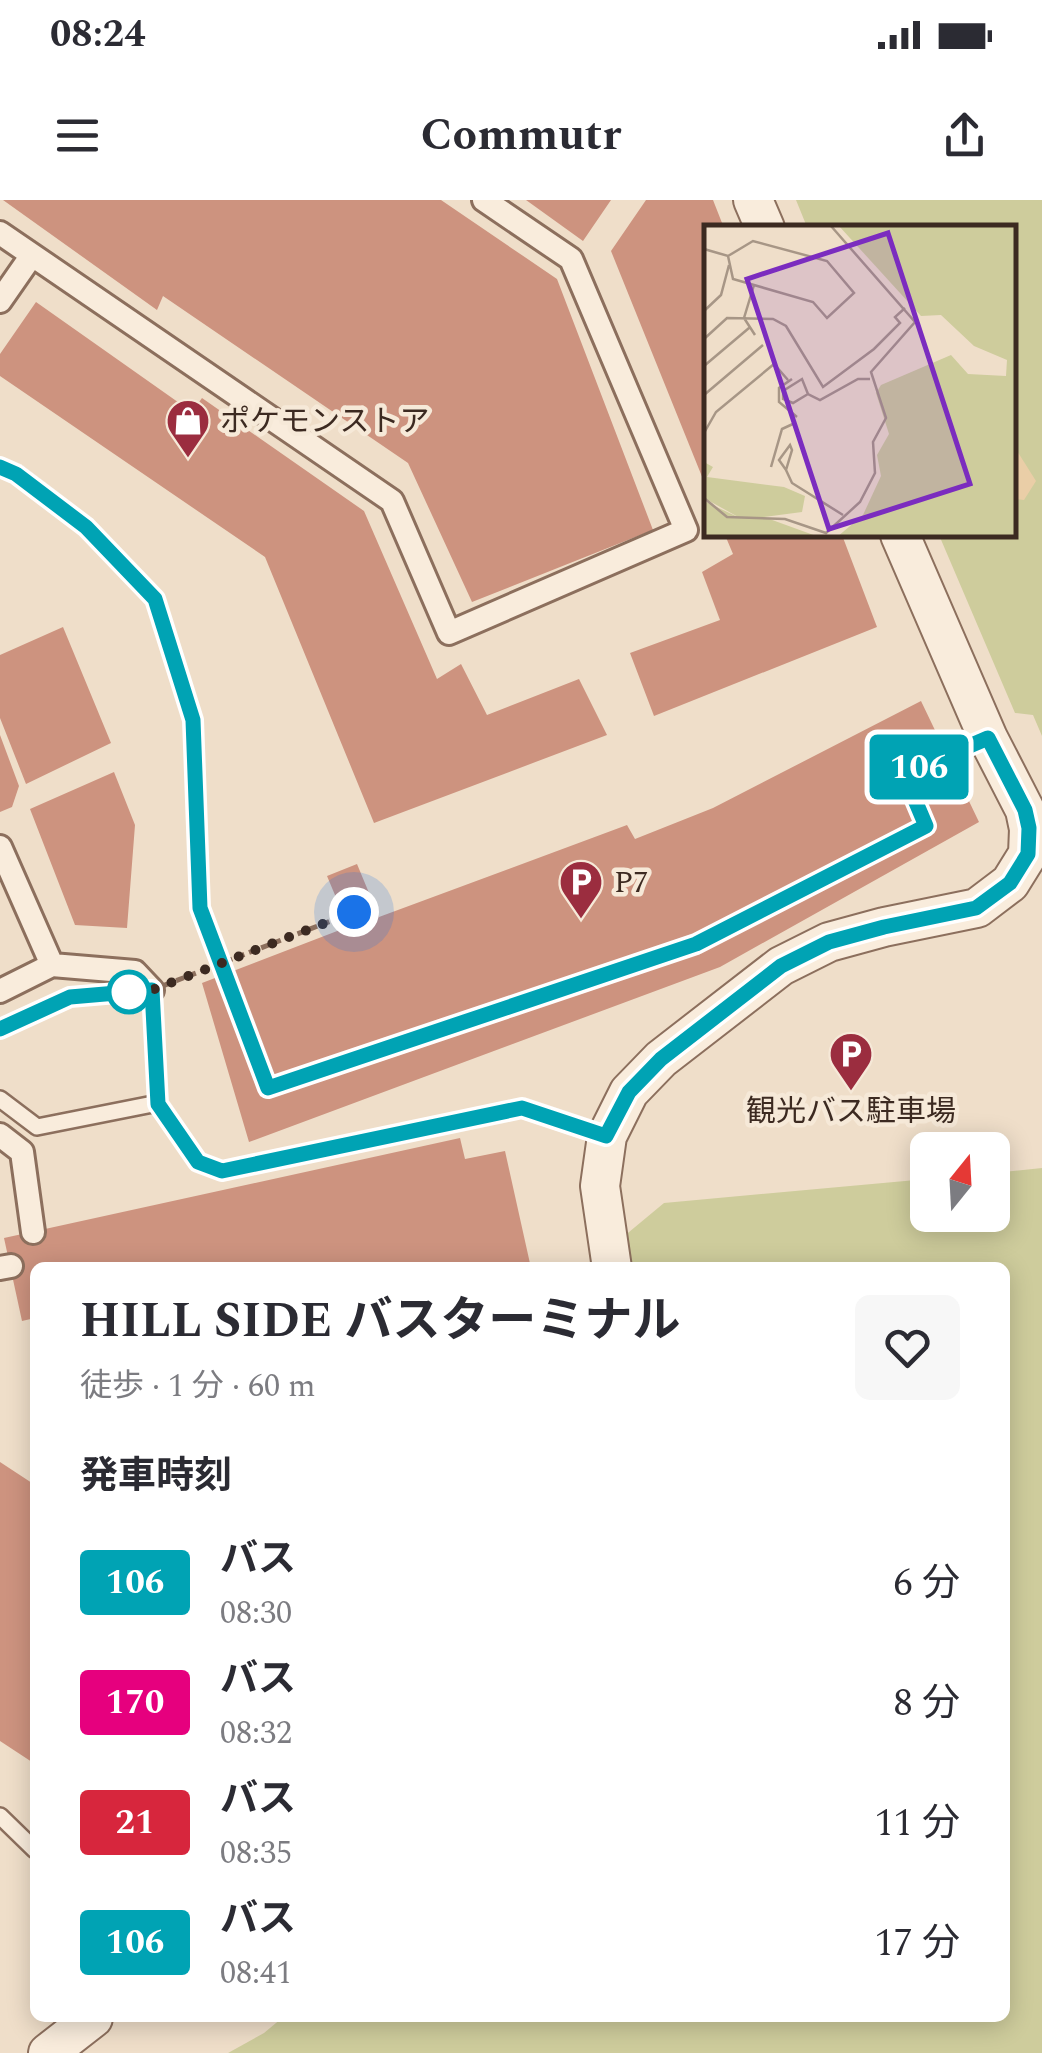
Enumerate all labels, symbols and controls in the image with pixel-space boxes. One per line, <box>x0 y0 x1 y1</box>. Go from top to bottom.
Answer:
text: 08:24 <box>50 6 145 64</box>
text: Commutr <box>421 101 621 170</box>
icon: menu <box>50 108 105 163</box>
icon: share <box>937 108 992 163</box>
inset map <box>704 225 1017 538</box>
shop icon: ポケモンストア <box>165 398 211 459</box>
place label: ポケモンストア <box>220 399 429 445</box>
line badge: 106 <box>862 734 976 800</box>
text: 106 <box>890 741 948 794</box>
parking icon: P7 <box>558 859 604 920</box>
place label: P7 <box>614 860 648 906</box>
your location <box>329 887 379 937</box>
unlabelled marker <box>108 971 150 1013</box>
parking icon: 観光バス駐車場 <box>828 1031 874 1092</box>
place label: 観光バス駐車場 <box>746 1089 956 1135</box>
north arrow <box>910 1132 1010 1232</box>
map controls <box>910 1132 1010 1232</box>
text: HILL SIDE バスターミナル <box>80 1285 681 1358</box>
button: heart <box>855 1295 960 1400</box>
text: 徒歩 · 1 分 · 60 m <box>80 1362 316 1411</box>
text: 発車時刻 <box>80 1448 232 1506</box>
text: バス <box>220 1531 296 1589</box>
text: 6 分 <box>893 1555 960 1613</box>
text: 106 <box>106 1556 164 1609</box>
text: 08:30 <box>220 1589 292 1638</box>
text: バス <box>220 1651 296 1709</box>
text: 8 分 <box>893 1675 960 1733</box>
text: 170 <box>106 1676 164 1729</box>
text: 08:32 <box>220 1709 292 1758</box>
text: バス <box>220 1771 296 1829</box>
text: 11 分 <box>874 1795 960 1853</box>
text: 21 <box>115 1796 155 1849</box>
text: 08:35 <box>220 1829 292 1878</box>
text: バス <box>220 1891 296 1949</box>
text: 17 分 <box>874 1915 960 1973</box>
text: 106 <box>106 1916 164 1969</box>
text: 08:41 <box>220 1949 292 1998</box>

